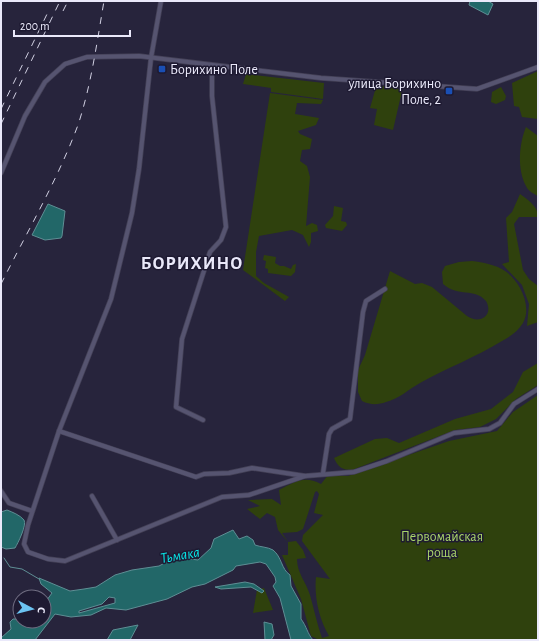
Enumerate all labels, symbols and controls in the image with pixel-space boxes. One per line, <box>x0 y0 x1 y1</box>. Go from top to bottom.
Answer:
scale bar <box>14 12 130 38</box>
text: 200 m <box>20 20 50 32</box>
place label: Борихино Поле <box>170 63 258 77</box>
marker: Борихино Поле <box>157 64 167 74</box>
place label: улица Борихино Поле, 2 <box>347 77 441 107</box>
marker: улица Борихино Поле, 2 <box>444 86 454 96</box>
district label: БОРИХИНО <box>141 255 243 273</box>
park label: Первомайская роща <box>401 530 483 560</box>
water label: Тьмака <box>159 545 201 566</box>
north arrow <box>12 589 52 629</box>
text: С <box>36 606 47 614</box>

